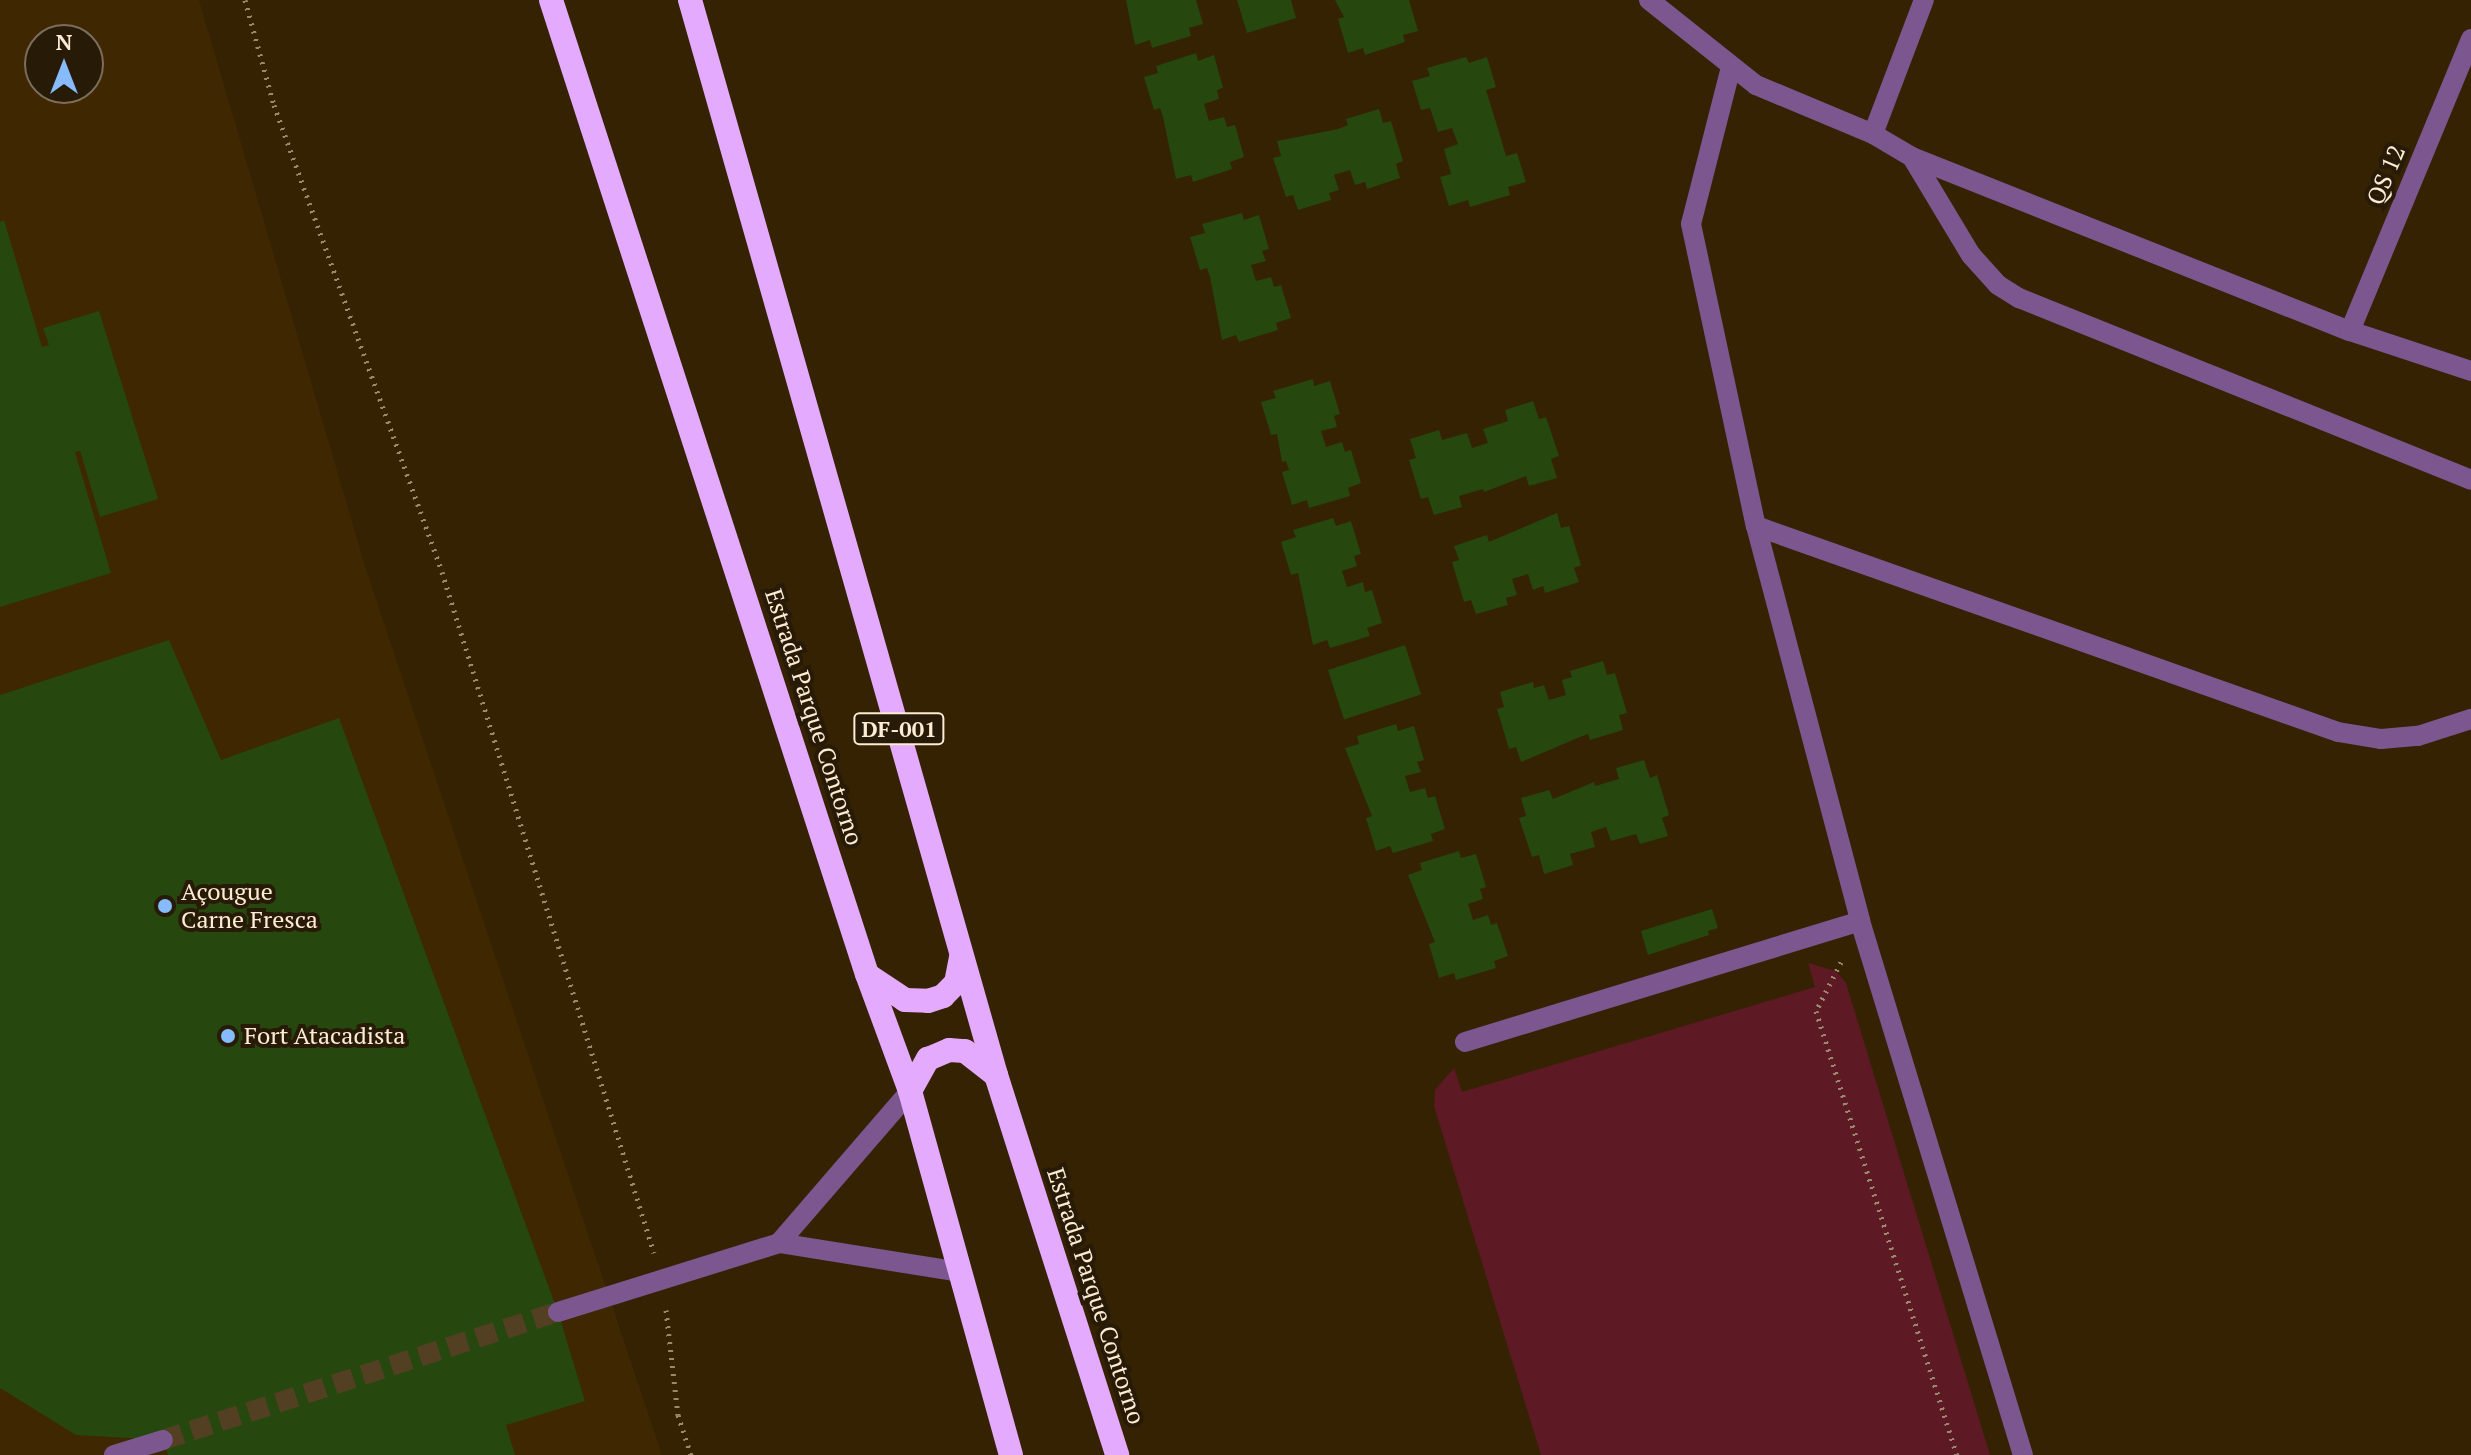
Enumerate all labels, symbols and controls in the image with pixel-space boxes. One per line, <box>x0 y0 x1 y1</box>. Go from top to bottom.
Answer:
north arrow <box>24 24 104 104</box>
text: N <box>56 27 72 56</box>
street label: QS 12 <box>2361 141 2411 209</box>
street label: Estrada Parque Contorno <box>759 585 869 849</box>
road number: DF-001 <box>853 711 945 747</box>
place label: Açougue Carne Fresca <box>181 878 318 934</box>
marker: Açougue Carne Fresca <box>156 897 174 915</box>
place label: Fort Atacadista <box>244 1022 406 1050</box>
marker: Fort Atacadista <box>219 1027 237 1045</box>
street label: Estrada Parque Contorno <box>1041 1164 1151 1428</box>

